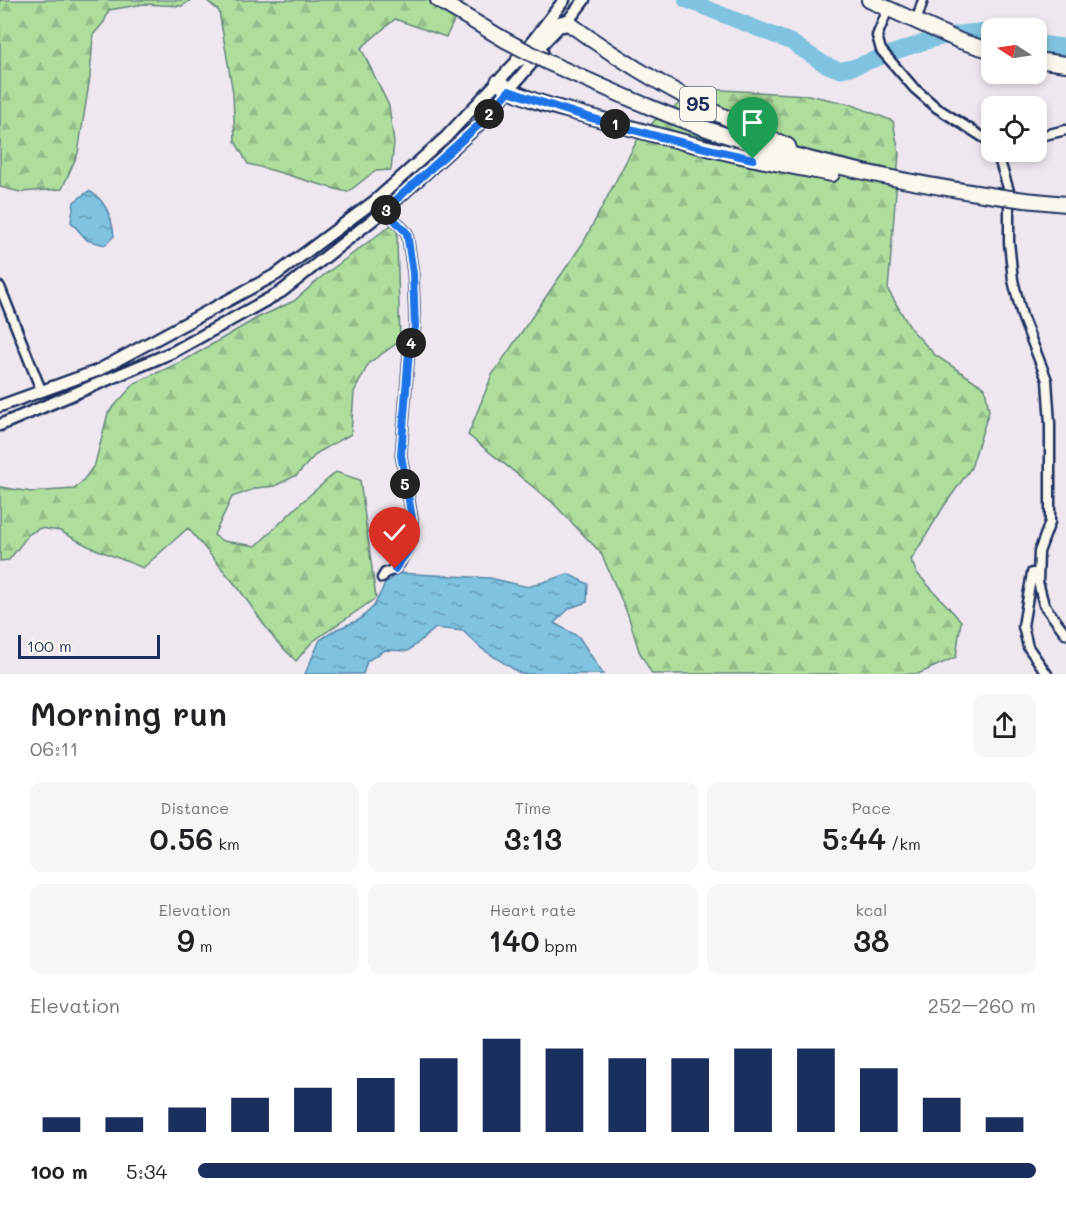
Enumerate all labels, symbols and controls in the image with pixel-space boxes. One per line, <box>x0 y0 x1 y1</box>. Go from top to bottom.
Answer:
north arrow <box>981 18 1047 84</box>
map controls <box>981 18 1047 162</box>
road number: 95 <box>680 87 716 121</box>
button: locate <box>981 96 1047 162</box>
pin <box>727 97 778 159</box>
pin: 2 <box>474 99 504 129</box>
text: 2 <box>485 103 493 124</box>
icon: arrive <box>736 106 769 139</box>
pin: 1 <box>600 109 630 139</box>
text: 1 <box>611 113 619 134</box>
pin: 3 <box>371 195 401 225</box>
text: 3 <box>381 199 391 220</box>
pin: 4 <box>396 328 426 358</box>
text: 4 <box>406 332 416 353</box>
pin: 5 <box>390 469 420 499</box>
text: 5 <box>400 473 410 494</box>
pin <box>369 507 420 569</box>
icon: check <box>378 516 411 549</box>
scale bar <box>18 632 160 660</box>
text: 100 m <box>27 635 72 656</box>
text: Morning run <box>30 691 227 734</box>
button: share <box>973 694 1036 757</box>
text: 06:11 <box>30 735 79 761</box>
text: Distance <box>160 797 229 818</box>
text: Time <box>515 797 551 818</box>
text: Pace <box>852 797 891 818</box>
text: 0.56 <box>150 818 213 858</box>
text: 3:13 <box>504 818 562 858</box>
text: 5:44 <box>822 818 886 858</box>
text: km <box>213 833 240 854</box>
text: /km <box>886 833 921 854</box>
text: Elevation <box>159 899 231 920</box>
text: Heart rate <box>490 899 576 920</box>
text: kcal <box>855 899 887 920</box>
text: 9 <box>177 920 195 960</box>
text: 140 <box>489 920 539 960</box>
text: 38 <box>853 920 889 960</box>
text: m <box>195 935 213 956</box>
text: bpm <box>539 935 577 956</box>
text: Elevation <box>30 992 120 1018</box>
text: 252–260 m <box>928 992 1036 1018</box>
text: 100 m <box>30 1158 88 1184</box>
text: 5:34 <box>126 1158 167 1184</box>

